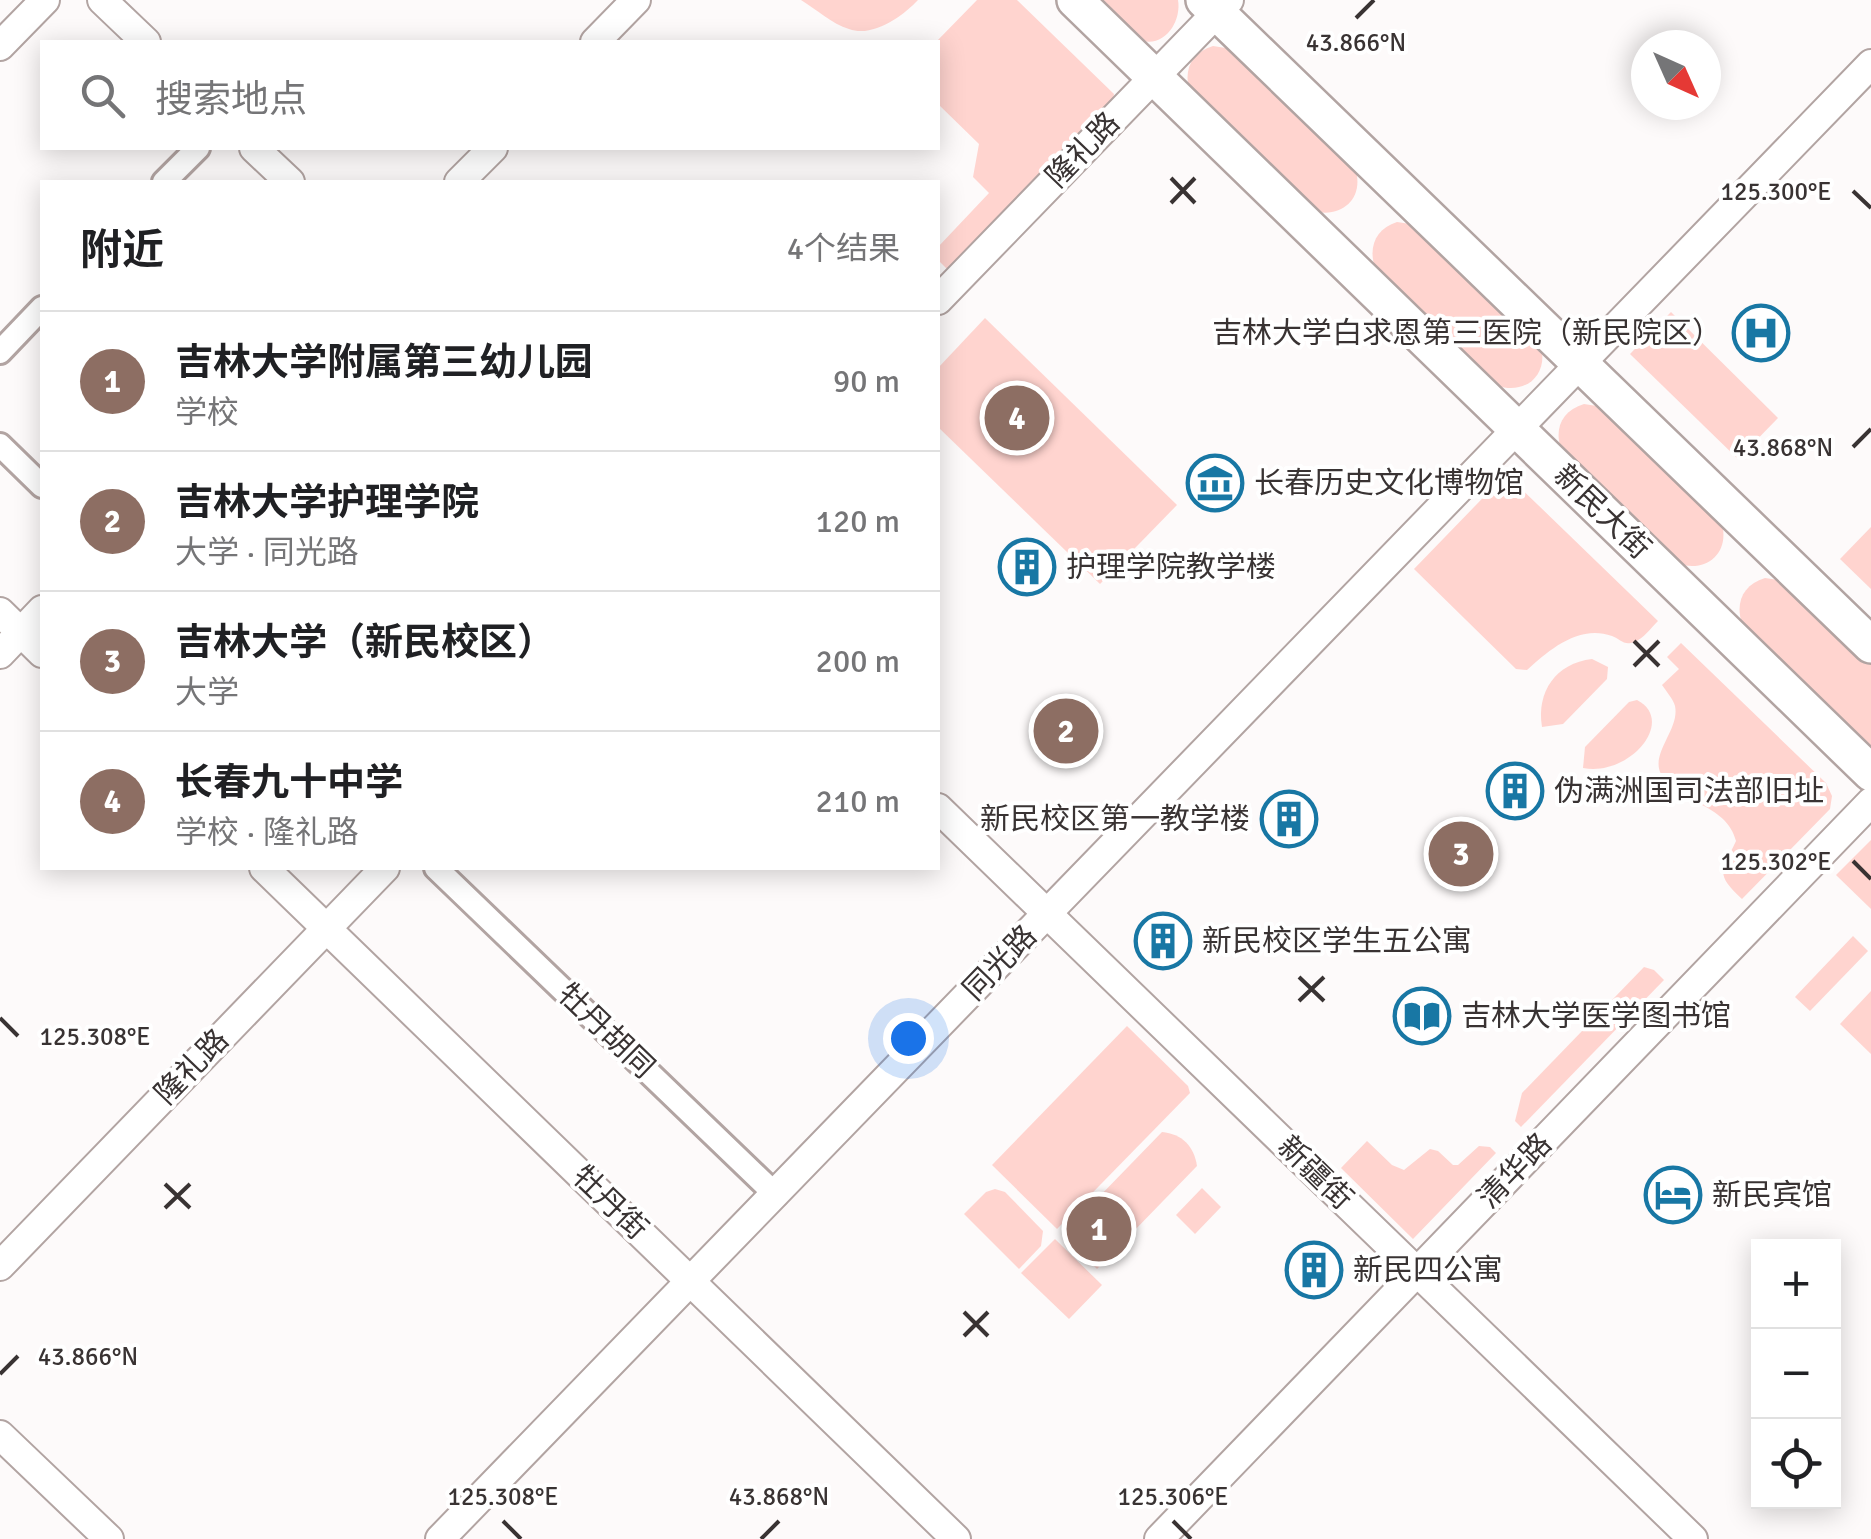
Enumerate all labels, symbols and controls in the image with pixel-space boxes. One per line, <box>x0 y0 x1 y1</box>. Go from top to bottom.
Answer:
text: 43.866°N <box>1306 27 1406 58</box>
north arrow <box>1631 30 1721 120</box>
search box <box>40 40 940 150</box>
icon: search <box>75 68 130 123</box>
text: 搜索地点 <box>155 76 307 123</box>
street label: 隆礼路 <box>1038 105 1128 195</box>
text: 125.300°E <box>1721 176 1832 207</box>
text: 附近 <box>80 225 164 276</box>
text: 4个结果 <box>787 229 900 268</box>
hospital icon: 吉林大学白求恩第三医院（新民院区） <box>1731 303 1791 363</box>
place label: 吉林大学白求恩第三医院（新民院区） <box>1212 315 1722 352</box>
text: 吉林大学附属第三幼儿园 <box>175 339 593 386</box>
text: 1 <box>104 362 121 401</box>
text: 90 m <box>833 362 900 401</box>
pin: 4 <box>984 380 1050 456</box>
text: 学校 <box>175 393 239 432</box>
text: 43.868°N <box>1733 432 1833 463</box>
museum icon: 长春历史文化博物馆 <box>1185 453 1245 513</box>
street label: 新民大街 <box>1546 457 1658 567</box>
place label: 长春历史文化博物馆 <box>1254 465 1524 502</box>
text: 吉林大学护理学院 <box>175 479 479 526</box>
text: 2 <box>104 502 121 541</box>
text: 120 m <box>816 502 900 541</box>
text: 大学 · 同光路 <box>175 533 359 572</box>
building icon: 护理学院教学楼 <box>997 537 1057 597</box>
place label: 护理学院教学楼 <box>1066 549 1276 586</box>
text: 吉林大学（新民校区） <box>175 619 555 666</box>
text: 3 <box>104 642 121 681</box>
text: 200 m <box>816 642 900 681</box>
text: 大学 <box>175 673 239 712</box>
pin: 2 <box>1034 694 1098 768</box>
text: 长春九十中学 <box>175 759 403 806</box>
building icon: 伪满洲国司法部旧址 <box>1485 761 1545 821</box>
place label: 伪满洲国司法部旧址 <box>1554 773 1824 810</box>
text: 4 <box>104 782 121 821</box>
text: 210 m <box>816 782 900 821</box>
building icon: 新民校区第一教学楼 <box>1259 789 1319 849</box>
place label: 新民校区第一教学楼 <box>980 801 1250 838</box>
text: 学校 · 隆礼路 <box>175 813 359 852</box>
pin: 3 <box>1428 816 1494 892</box>
text: 125.302°E <box>1721 846 1832 877</box>
building icon: 新民校区学生五公寓 <box>1133 911 1193 971</box>
street label: 同光路 <box>955 918 1045 1008</box>
place label: 新民校区学生五公寓 <box>1202 923 1472 960</box>
street label: 牡丹胡同 <box>550 976 662 1086</box>
library icon: 吉林大学医学图书馆 <box>1392 986 1452 1046</box>
place label: 吉林大学医学图书馆 <box>1461 998 1731 1035</box>
your location <box>883 1013 934 1064</box>
text: 125.308°E <box>40 1021 151 1052</box>
street label: 隆礼路 <box>147 1022 237 1112</box>
street label: 清华路 <box>1470 1126 1560 1216</box>
street label: 新疆街 <box>1270 1128 1360 1218</box>
street label: 牡丹街 <box>565 1158 655 1248</box>
hotel icon: 新民宾馆 <box>1643 1165 1703 1225</box>
place label: 新民宾馆 <box>1712 1177 1832 1214</box>
pin: 1 <box>1066 1192 1132 1266</box>
map controls <box>1751 1239 1841 1509</box>
button: + <box>1751 1239 1841 1329</box>
building icon: 新民四公寓 <box>1284 1240 1344 1300</box>
place label: 新民四公寓 <box>1353 1252 1503 1289</box>
button: − <box>1751 1329 1841 1419</box>
text: 43.866°N <box>38 1341 138 1372</box>
button: locate <box>1751 1419 1841 1509</box>
text: 125.308°E <box>448 1481 559 1512</box>
text: 43.868°N <box>729 1481 829 1512</box>
text: 125.306°E <box>1118 1481 1229 1512</box>

